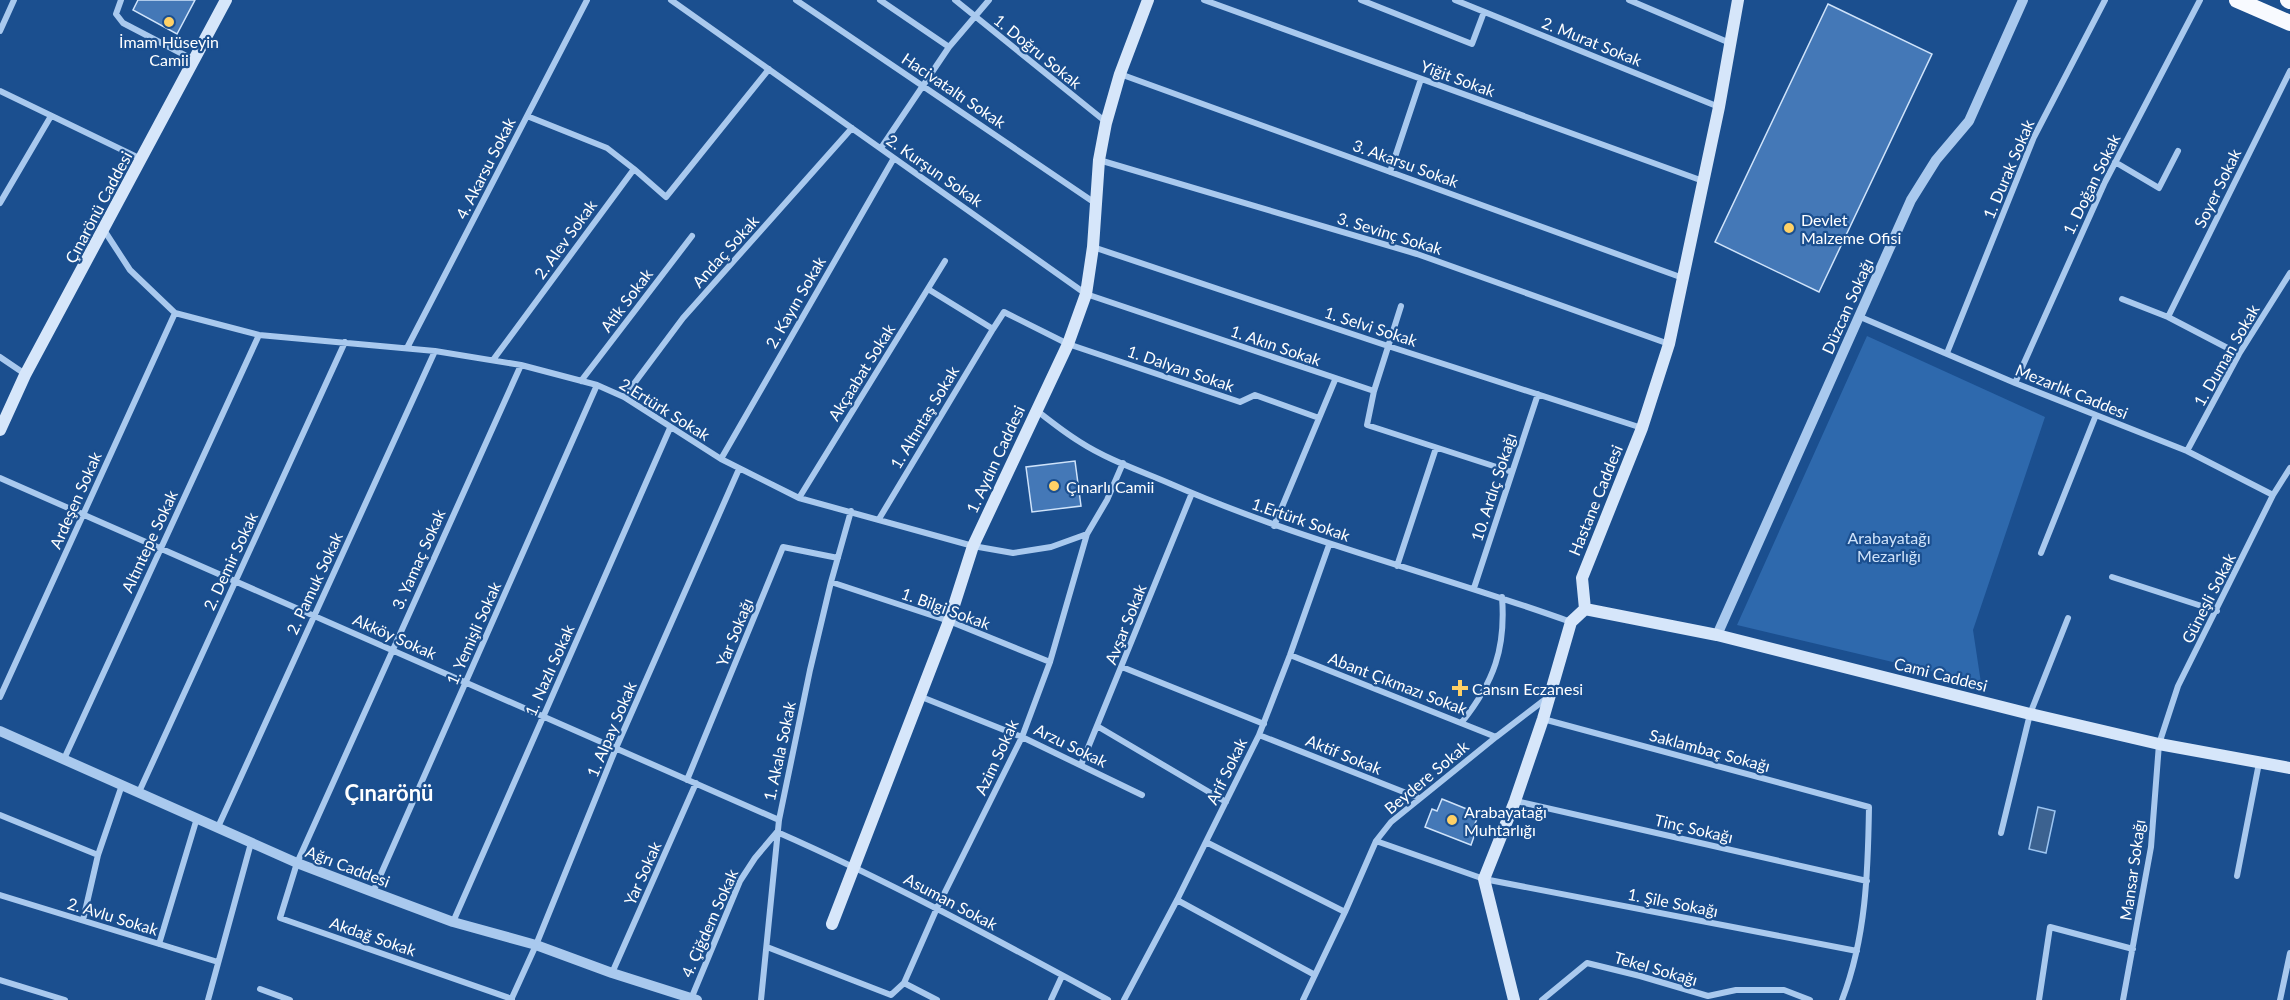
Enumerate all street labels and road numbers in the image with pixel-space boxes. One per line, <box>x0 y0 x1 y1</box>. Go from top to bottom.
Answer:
street label: 1. Doğru Sokak <box>990 10 1086 93</box>
street label: 2. Murat Sokak <box>1539 12 1646 70</box>
street label: Hacivataltı Sokak <box>899 48 1010 132</box>
street label: Yiğit Sokak <box>1418 56 1499 101</box>
street label: 4. Akarsu Sokak <box>451 113 519 222</box>
street label: 1. Durak Sokak <box>1979 116 2038 221</box>
street label: 2. Kurşun Sokak <box>883 130 987 211</box>
street label: 1. Doğan Sokak <box>2058 130 2124 237</box>
street label: 3. Akarsu Sokak <box>1351 135 1462 191</box>
street label: Soyer Sokak <box>2190 145 2245 231</box>
street label: Çınarönü Caddesi <box>61 148 135 266</box>
street label: 2. Alev Sokak <box>530 195 601 282</box>
street label: 3. Sevinç Sokak <box>1335 208 1446 258</box>
street label: Andaç Sokak <box>688 210 763 291</box>
street label: 2. Kayın Sokak <box>761 252 829 351</box>
street label: Düzcan Sokağı <box>1817 255 1877 357</box>
street label: Atik Sokak <box>596 264 656 335</box>
street label: 1. Duman Sokak <box>2189 300 2263 409</box>
street label: 1. Selvi Sokak <box>1322 302 1420 350</box>
street label: Akçaabat Sokak <box>824 319 899 424</box>
street label: 1. Akın Sokak <box>1228 321 1325 370</box>
street label: 1. Dalyan Sokak <box>1125 341 1238 395</box>
street label: Mezarlık Caddesi <box>2013 360 2131 422</box>
street label: 1. Altıntaş Sokak <box>886 361 963 472</box>
street label: 2.Ertürk Sokak <box>616 374 714 445</box>
street label: 1. Aydın Caddesi <box>962 402 1028 516</box>
street label: 10. Ardıç Sokağı <box>1467 430 1519 544</box>
street label: Hastane Caddesi <box>1564 442 1626 558</box>
street label: Ardeşen Sokak <box>45 448 105 551</box>
street label: Altıntepe Sokak <box>117 486 181 595</box>
street label: 1.Ertürk Sokak <box>1249 493 1353 545</box>
street label: 3. Yamaç Sokak <box>387 505 449 612</box>
street label: 2. Demir Sokak <box>199 508 261 613</box>
street label: 2. Pamuk Sokak <box>282 528 346 637</box>
street label: Güneşli Sokak <box>2177 549 2239 646</box>
street label: 1. Yemişli Sokak <box>442 578 505 687</box>
street label: Avşar Sokak <box>1100 580 1150 667</box>
street label: 1. Bilgi Sokak <box>899 583 994 633</box>
street label: Yar Sokağı <box>712 595 756 669</box>
street label: Akköy Sokak <box>350 609 440 663</box>
street label: 1. Nazlı Sokak <box>520 621 578 719</box>
street label: Abant Çıkmazı Sokak <box>1326 648 1471 719</box>
street label: Cami Caddesi <box>1892 653 1990 695</box>
street label: 1. Alpay Sokak <box>582 678 640 780</box>
street label: 1. Akala Sokak <box>759 699 799 802</box>
street label: Azim Sokak <box>970 715 1022 798</box>
street label: Arzu Sokak <box>1031 719 1111 771</box>
street label: Saklambaç Sokağı <box>1648 725 1772 775</box>
street label: Aktif Sokak <box>1303 730 1385 778</box>
street label: Arif Sokak <box>1202 734 1251 807</box>
street label: Beydere Sokak <box>1380 736 1473 818</box>
street label: Tinç Sokağı <box>1653 810 1735 846</box>
street label: Mansar Sokağı <box>2116 818 2148 922</box>
street label: Yar Sokak <box>620 837 665 908</box>
street label: Ağrı Caddesi <box>303 841 393 891</box>
street label: 4. Çiğdem Sokak <box>677 865 742 980</box>
street label: Asuman Sokak <box>901 868 1002 934</box>
street label: 1. Şile Sokağı <box>1626 884 1720 920</box>
street label: 2. Avlu Sokak <box>65 893 161 939</box>
street label: Akdağ Sokak <box>327 912 419 960</box>
street label: Tekel Sokağı <box>1612 947 1700 989</box>

